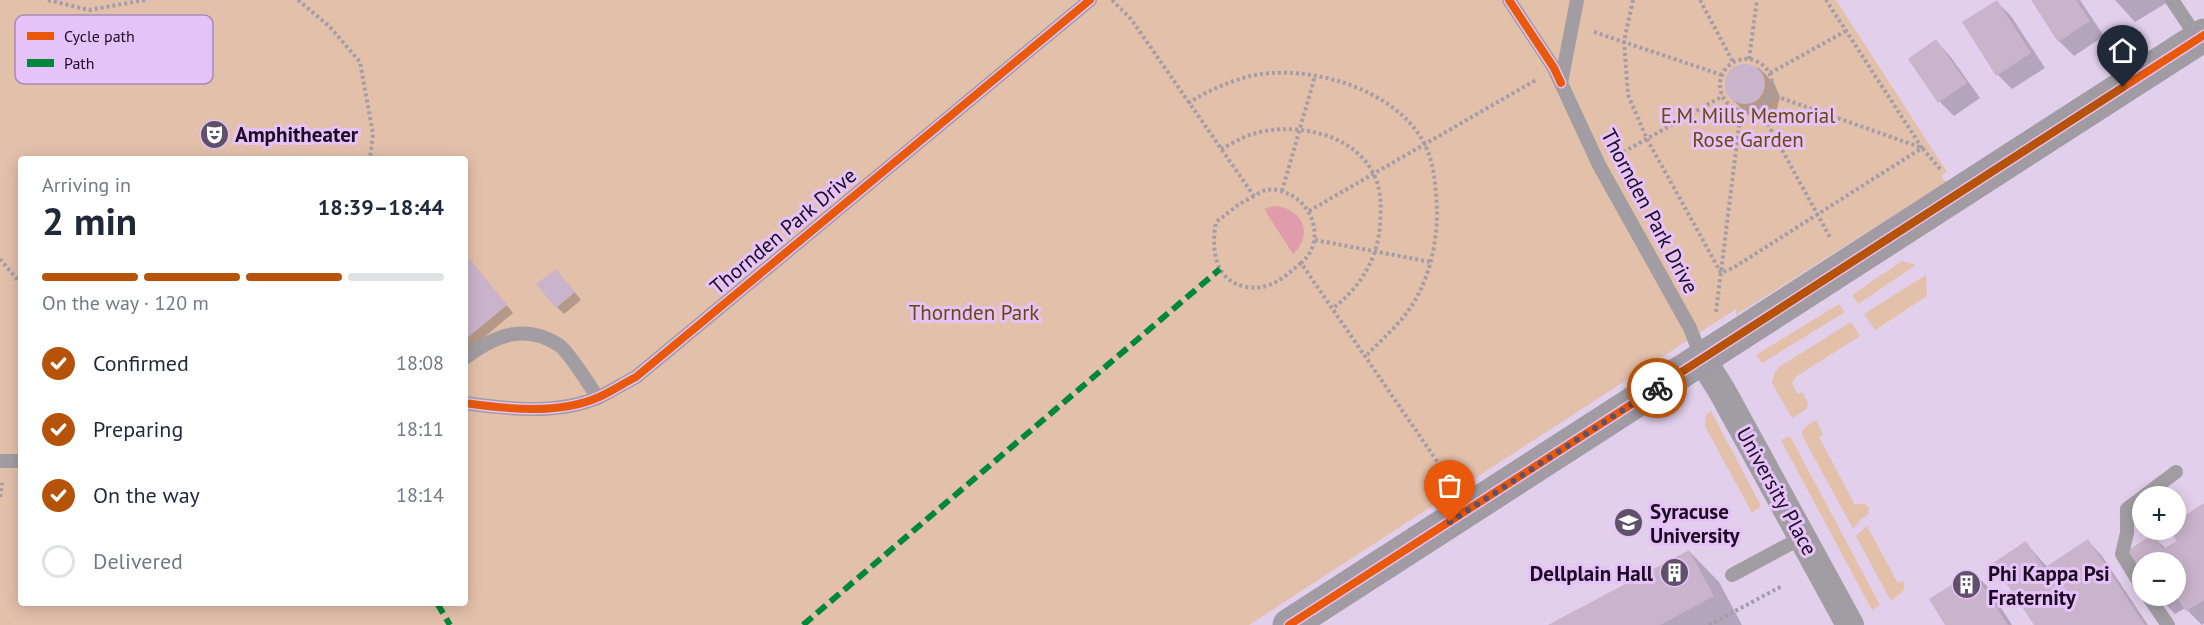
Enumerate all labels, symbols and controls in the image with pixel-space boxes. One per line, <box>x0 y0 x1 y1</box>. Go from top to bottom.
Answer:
legend <box>15 15 213 84</box>
pin <box>2097 25 2148 87</box>
text: Cycle path <box>64 26 135 46</box>
icon: home <box>2106 34 2139 67</box>
text: Path <box>64 53 95 73</box>
park label: E.M. Mills Memorial Rose Garden <box>1661 102 1835 153</box>
theatre icon: Amphitheater <box>198 118 230 150</box>
place label: Amphitheater <box>235 121 359 148</box>
street label: Thornden Park Drive <box>1595 124 1705 298</box>
street label: Thornden Park Drive <box>704 162 862 300</box>
text: Arriving in <box>42 172 131 198</box>
text: 18:39–18:44 <box>318 193 444 221</box>
text: 2 min <box>42 195 137 246</box>
text: On the way · 120 m <box>42 290 209 316</box>
park label: Thornden Park <box>909 299 1039 326</box>
icon: check <box>42 347 75 380</box>
text: Confirmed <box>93 349 189 377</box>
text: 18:08 <box>396 350 444 376</box>
courier <box>1627 358 1687 418</box>
icon: bike <box>1641 372 1674 405</box>
icon: check <box>42 413 75 446</box>
text: Preparing <box>93 415 183 443</box>
text: 18:11 <box>396 416 444 442</box>
street label: University Place <box>1731 422 1823 560</box>
pin <box>1424 460 1475 522</box>
icon: bag <box>1433 469 1466 502</box>
icon: check <box>42 479 75 512</box>
text: On the way <box>93 481 200 509</box>
text: 18:14 <box>396 482 444 508</box>
map controls <box>2132 486 2186 606</box>
button: + <box>2132 486 2186 540</box>
place label: Syracuse University <box>1650 498 1741 549</box>
school or university icon: Syracuse University <box>1613 507 1645 539</box>
text: Delivered <box>93 547 183 575</box>
button: − <box>2132 552 2186 606</box>
building icon: Dellplain Hall <box>1658 557 1690 589</box>
place label: Dellplain Hall <box>1530 560 1654 587</box>
place label: Phi Kappa Psi Fraternity <box>1988 560 2110 611</box>
building icon: Phi Kappa Psi Fraternity <box>1951 569 1983 601</box>

